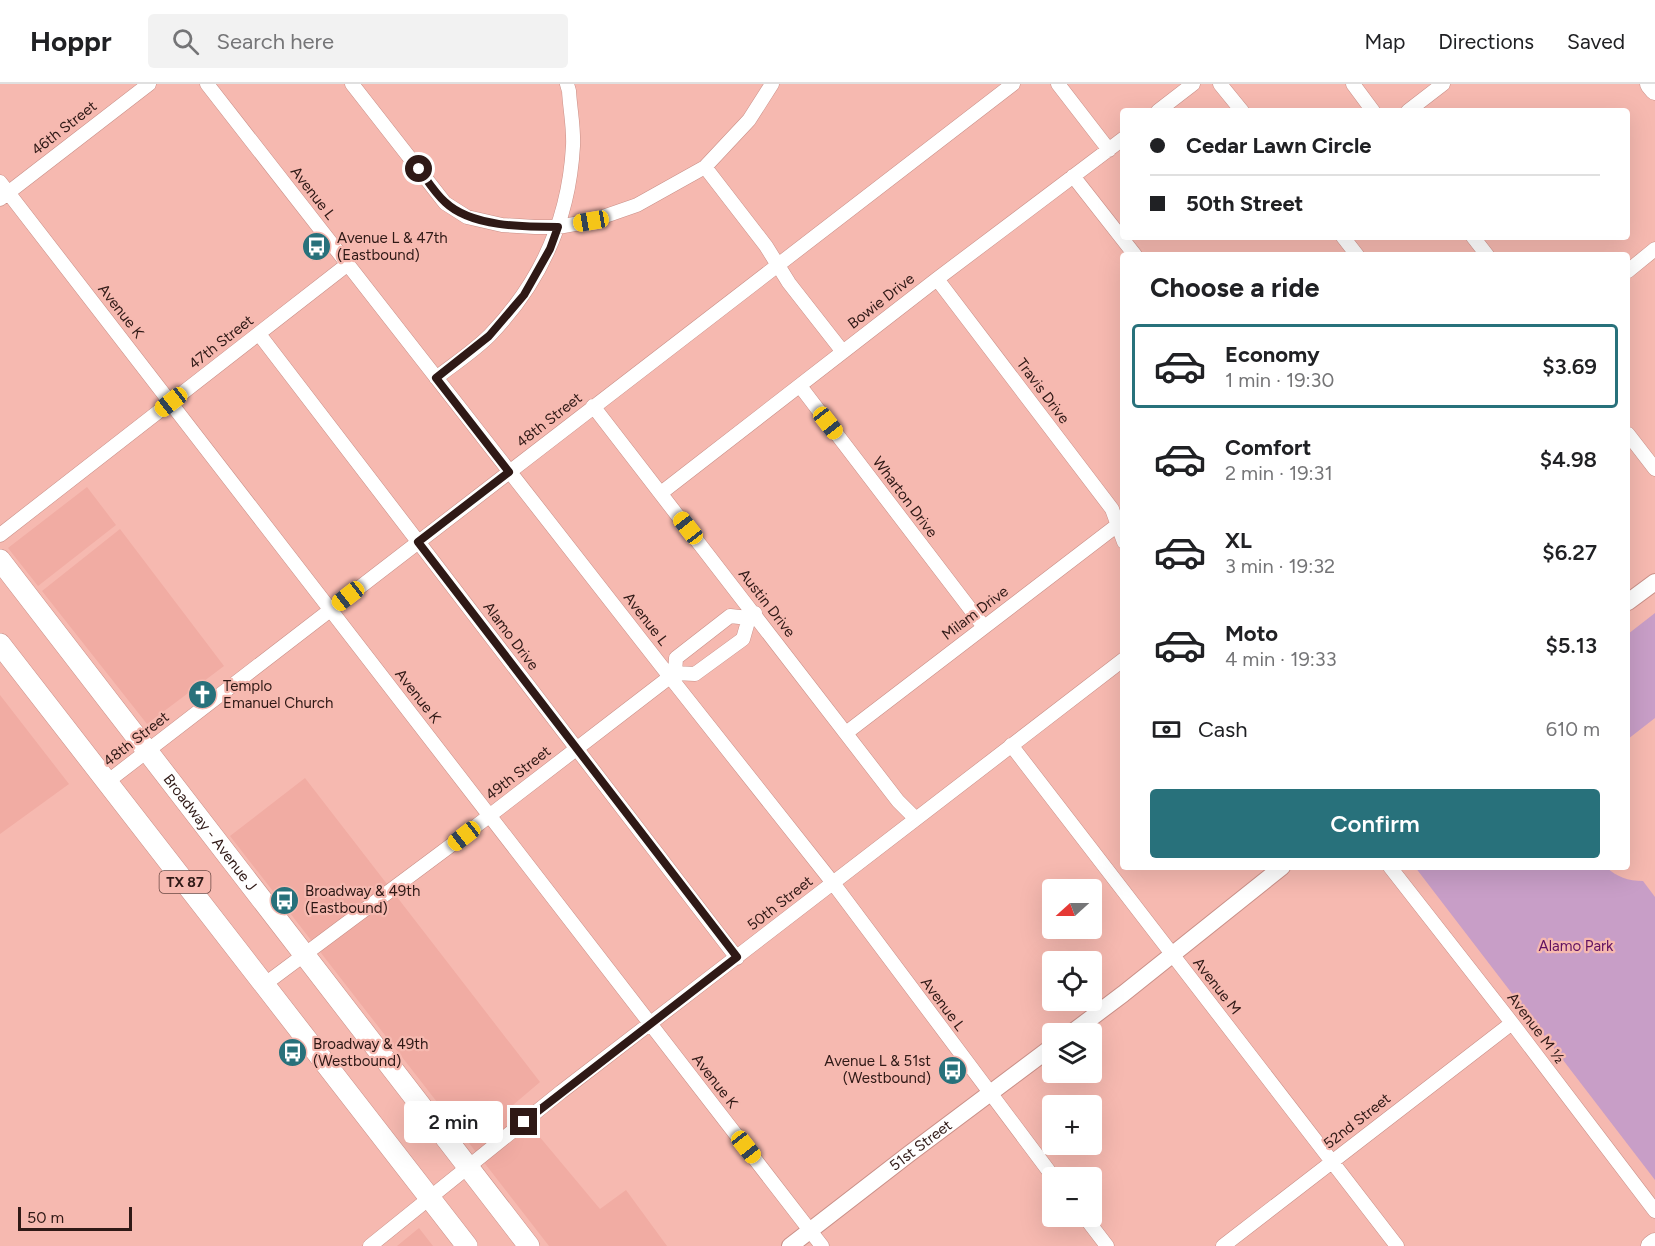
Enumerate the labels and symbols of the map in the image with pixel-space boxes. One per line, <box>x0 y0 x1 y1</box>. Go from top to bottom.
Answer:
street label: 46th Street <box>28 97 100 159</box>
route start <box>405 155 432 182</box>
street label: Avenue L <box>287 163 339 223</box>
car <box>572 209 610 233</box>
place label: Avenue L & 47th (Eastbound) <box>337 229 448 264</box>
bus stop icon: Avenue L & 47th (Eastbound) <box>300 231 332 263</box>
street label: Bowie Drive <box>844 269 918 333</box>
street label: Avenue K <box>94 280 148 342</box>
street label: 47th Street <box>185 311 257 373</box>
street label: Travis Drive <box>1013 355 1073 427</box>
car <box>151 384 191 420</box>
street label: 48th Street <box>513 389 586 451</box>
car <box>810 403 846 443</box>
street label: Wharton Drive <box>869 453 941 541</box>
car <box>670 508 706 548</box>
street label: Austin Drive <box>735 565 799 641</box>
car <box>328 578 368 614</box>
street label: Milam Drive <box>938 582 1012 644</box>
street label: Avenue L <box>620 589 672 649</box>
street label: Alamo Drive <box>479 598 543 674</box>
street label: Avenue K <box>391 665 445 727</box>
place label: Templo Emanuel Church <box>223 677 333 712</box>
church icon: Templo Emanuel Church <box>186 679 218 711</box>
street label: 48th Street <box>100 708 173 770</box>
street label: 49th Street <box>482 742 554 804</box>
street label: Broadway - Avenue J <box>159 771 261 894</box>
car <box>444 818 484 854</box>
road number: TX 87 <box>160 871 210 893</box>
street label: 50th Street <box>744 872 817 934</box>
north arrow <box>1042 879 1102 939</box>
place label: Broadway & 49th (Eastbound) <box>305 882 420 917</box>
bus stop icon: Broadway & 49th (Eastbound) <box>268 884 300 916</box>
park label: Alamo Park <box>1539 937 1614 955</box>
street label: Avenue M <box>1189 954 1245 1018</box>
street label: Avenue L <box>917 974 969 1034</box>
street label: Avenue M ½ <box>1504 989 1568 1067</box>
place label: Broadway & 49th (Westbound) <box>313 1035 428 1070</box>
bus stop icon: Broadway & 49th (Westbound) <box>276 1037 308 1069</box>
street label: Avenue K <box>688 1050 742 1112</box>
place label: Avenue L & 51st (Westbound) <box>824 1052 931 1087</box>
bus stop icon: Avenue L & 51st (Westbound) <box>936 1054 968 1086</box>
street label: 52nd Street <box>1320 1089 1394 1153</box>
callout: 2 min <box>404 1101 503 1143</box>
route end <box>510 1108 537 1135</box>
street label: 51st Street <box>886 1116 956 1175</box>
car <box>728 1127 764 1167</box>
scale bar <box>18 1204 132 1232</box>

